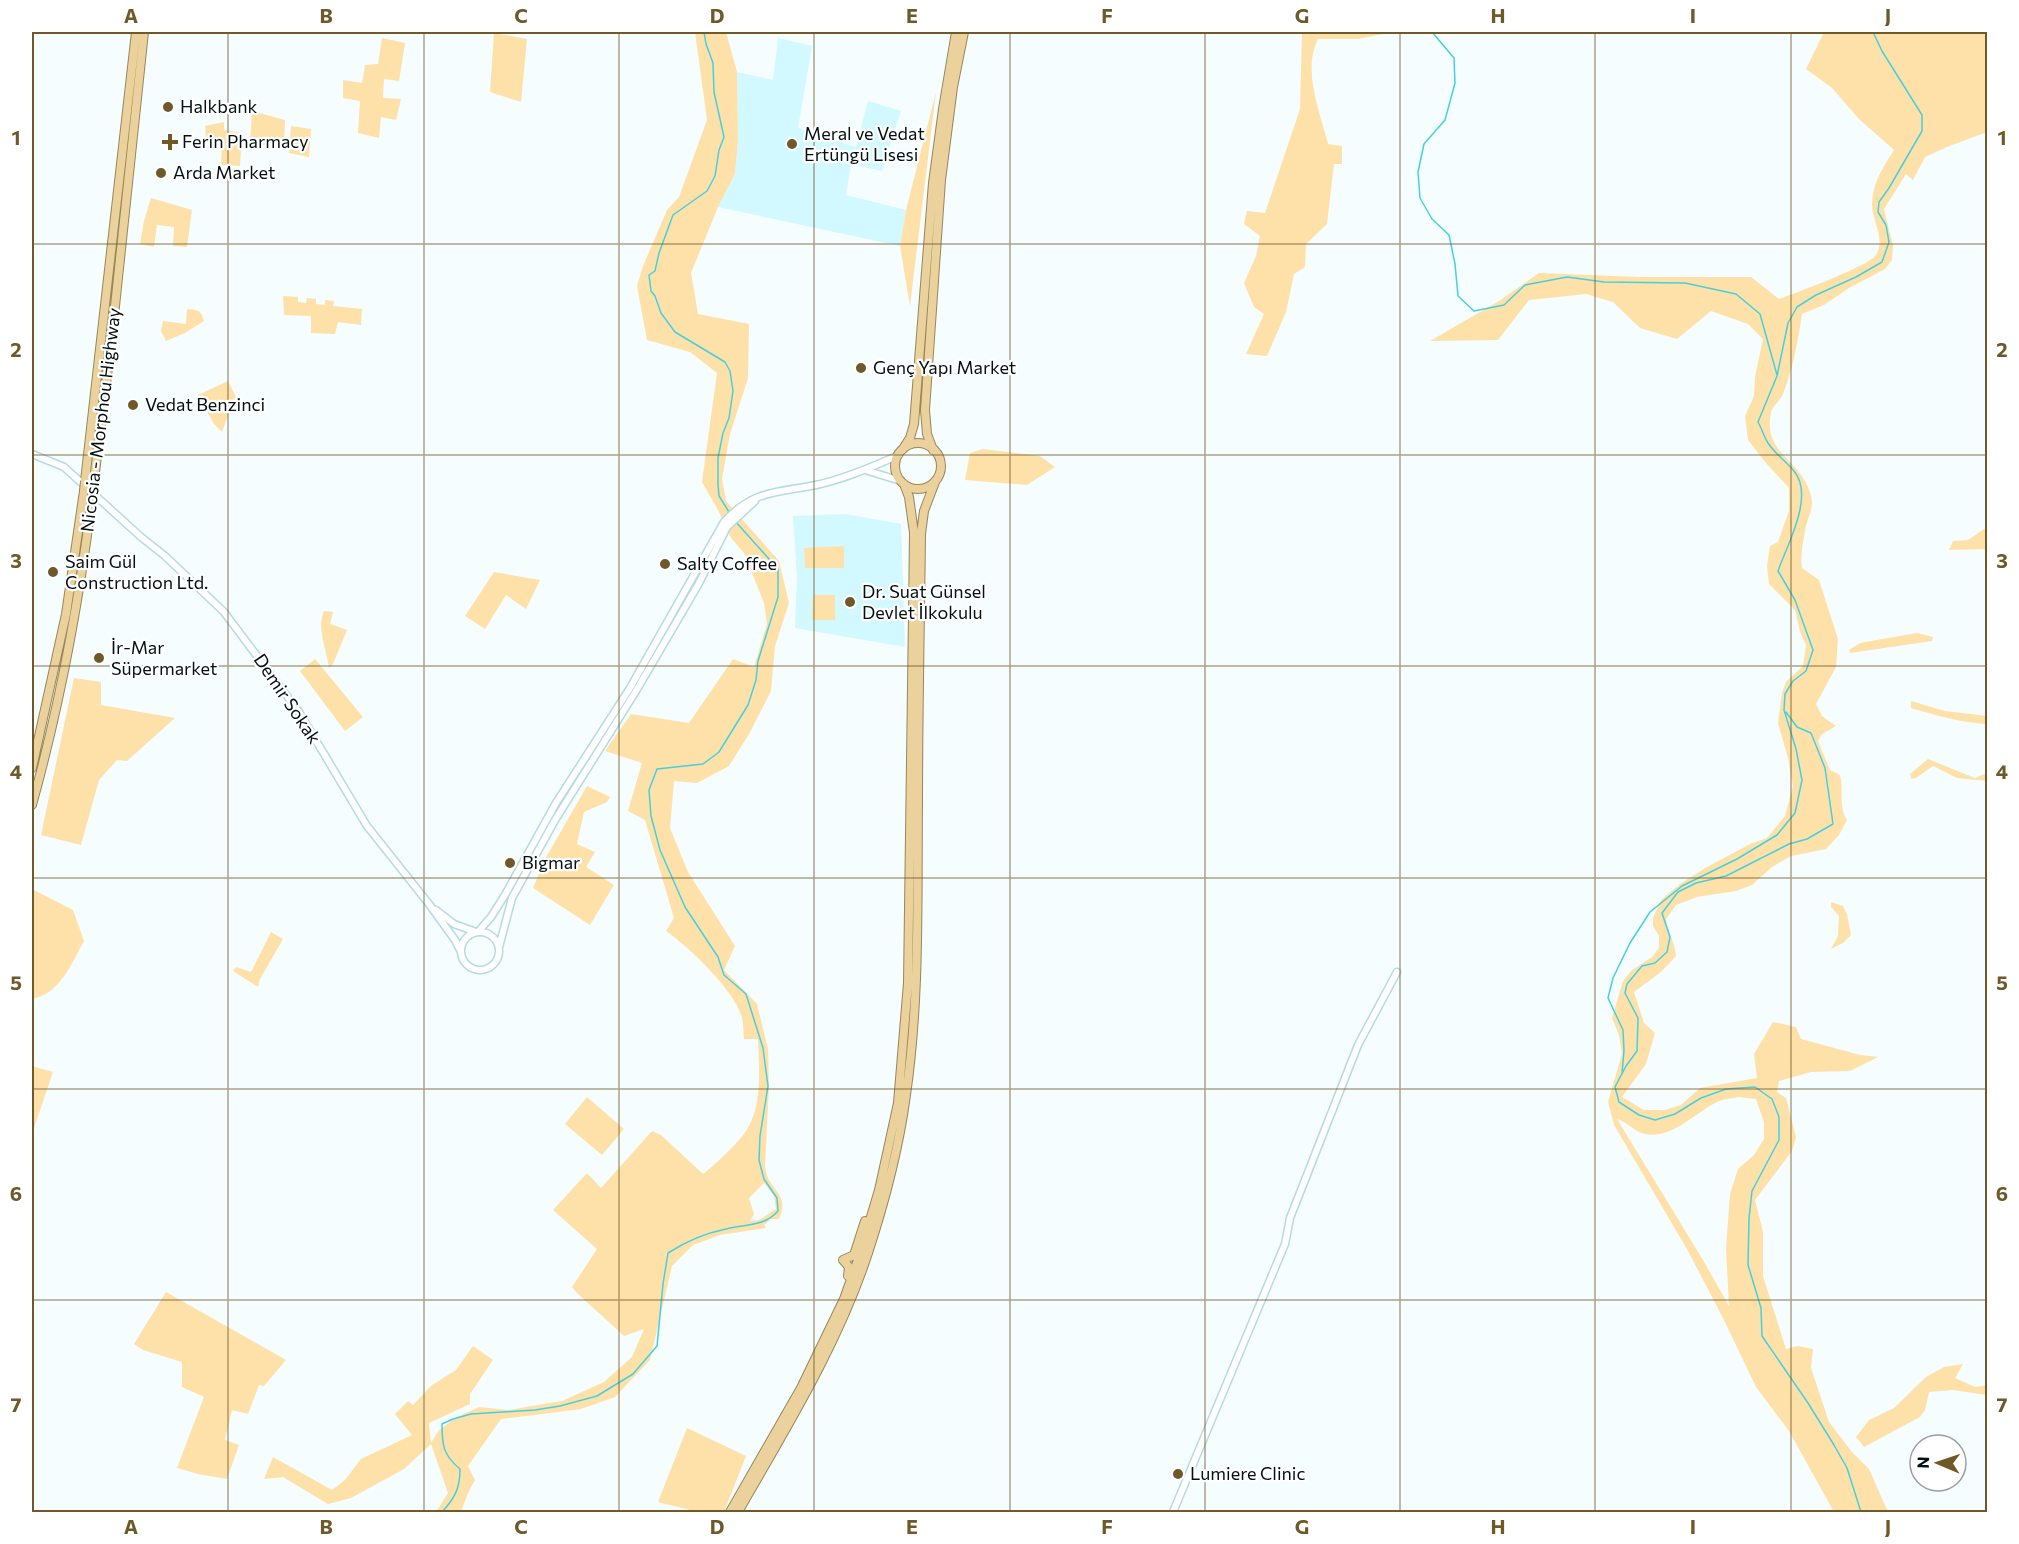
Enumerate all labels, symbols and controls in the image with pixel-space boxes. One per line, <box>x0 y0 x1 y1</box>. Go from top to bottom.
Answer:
text: A <box>124 3 138 27</box>
text: B <box>319 3 333 27</box>
text: C <box>514 3 528 27</box>
text: D <box>710 3 724 27</box>
text: E <box>906 3 918 27</box>
text: F <box>1101 3 1113 27</box>
text: G <box>1295 3 1309 27</box>
text: H <box>1491 3 1506 27</box>
text: I <box>1690 3 1696 27</box>
text: J <box>1885 3 1891 27</box>
place label: Halkbank <box>180 95 258 117</box>
marker: Halkbank <box>161 100 175 114</box>
place label: Meral ve Vedat Ertüngü Lisesi <box>804 122 925 165</box>
text: 1 <box>11 125 21 149</box>
text: 1 <box>1997 125 2007 149</box>
place label: Ferin Pharmacy <box>182 130 309 152</box>
marker: Ferin Pharmacy <box>163 135 177 149</box>
marker: Meral ve Vedat Ertüngü Lisesi <box>785 137 799 151</box>
place label: Arda Market <box>173 161 275 183</box>
marker: Arda Market <box>154 166 168 180</box>
street label: Nicosia - Morphou Highway <box>75 307 125 533</box>
text: 2 <box>10 337 22 361</box>
text: 2 <box>1996 337 2008 361</box>
place label: Genç Yapı Market <box>873 356 1016 378</box>
marker: Genç Yapı Market <box>854 361 868 375</box>
place label: Vedat Benzinci <box>145 393 265 415</box>
marker: Vedat Benzinci <box>126 398 140 412</box>
text: 3 <box>10 548 22 572</box>
text: 3 <box>1996 548 2008 572</box>
place label: Saim Gül Construction Ltd. <box>65 550 208 593</box>
place label: Salty Coffee <box>677 552 777 574</box>
marker: Salty Coffee <box>658 557 672 571</box>
marker: Saim Gül Construction Ltd. <box>46 565 60 579</box>
place label: Dr. Suat Günsel Devlet İlkokulu <box>862 580 986 623</box>
marker: Dr. Suat Günsel Devlet İlkokulu <box>843 595 857 609</box>
place label: İr-Mar Süpermarket <box>111 636 217 679</box>
street label: Demir Sokak <box>250 649 326 748</box>
marker: İr-Mar Süpermarket <box>92 651 106 665</box>
text: 4 <box>10 759 22 783</box>
text: 4 <box>1996 759 2008 783</box>
place label: Bigmar <box>522 851 580 873</box>
marker: Bigmar <box>503 856 517 870</box>
text: 5 <box>10 970 22 994</box>
text: 5 <box>1996 970 2008 994</box>
text: 6 <box>10 1181 22 1205</box>
text: 6 <box>1996 1181 2008 1205</box>
text: 7 <box>11 1392 22 1416</box>
text: 7 <box>1997 1392 2008 1416</box>
north arrow <box>1908 1433 1968 1493</box>
text: N <box>1913 1456 1932 1469</box>
place label: Lumiere Clinic <box>1190 1462 1305 1484</box>
marker: Lumiere Clinic <box>1171 1467 1185 1481</box>
text: A <box>124 1514 138 1538</box>
text: B <box>319 1514 333 1538</box>
text: C <box>514 1514 528 1538</box>
text: D <box>710 1514 724 1538</box>
text: E <box>906 1514 918 1538</box>
text: F <box>1101 1514 1113 1538</box>
text: G <box>1295 1514 1309 1538</box>
text: H <box>1491 1514 1506 1538</box>
text: I <box>1690 1514 1696 1538</box>
text: J <box>1885 1514 1891 1538</box>

